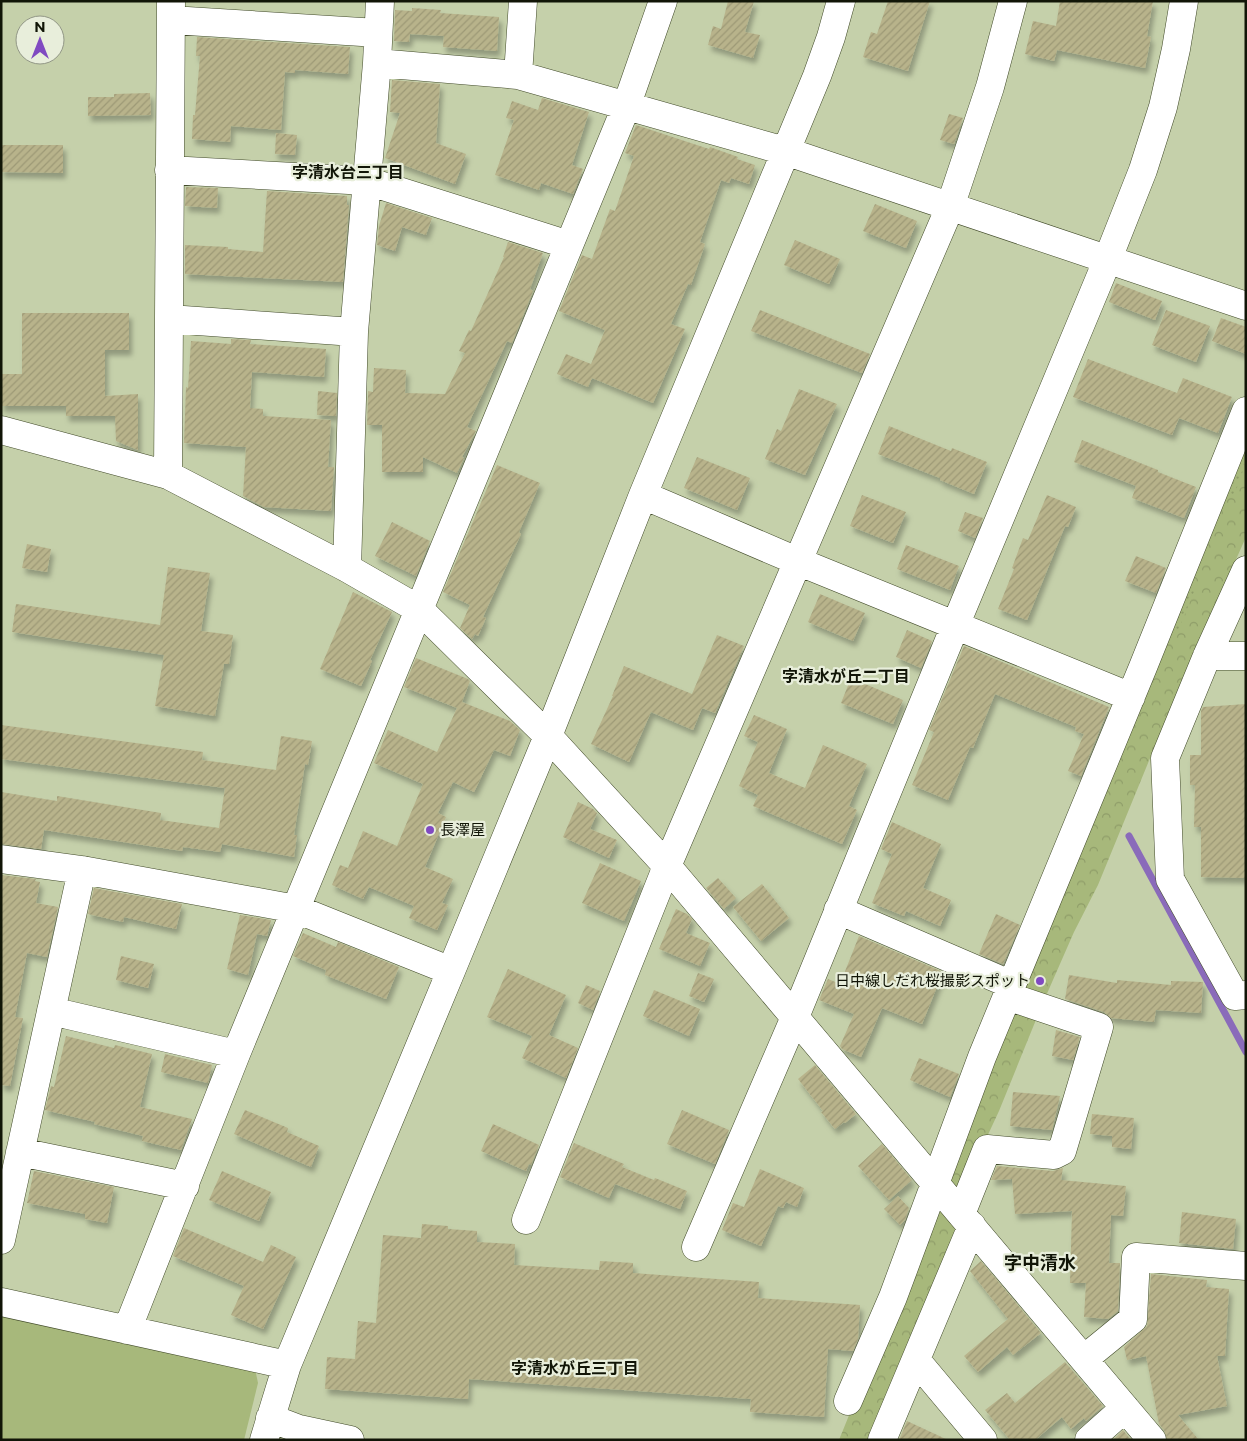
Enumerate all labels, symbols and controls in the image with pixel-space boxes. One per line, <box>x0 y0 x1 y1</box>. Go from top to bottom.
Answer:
north arrow <box>15 15 65 65</box>
text: N <box>34 18 46 36</box>
district label: 字清水台三丁目 <box>292 163 404 182</box>
district label: 字清水が丘二丁目 <box>782 667 910 686</box>
place label: 長澤屋 <box>440 820 485 839</box>
marker: 長澤屋 <box>424 824 436 836</box>
place label: 日中線しだれ桜撮影スポット <box>835 971 1030 990</box>
marker: 日中線しだれ桜撮影スポット <box>1034 975 1046 987</box>
district label: 字中清水 <box>1004 1252 1076 1274</box>
district label: 字清水が丘三丁目 <box>511 1359 639 1378</box>

